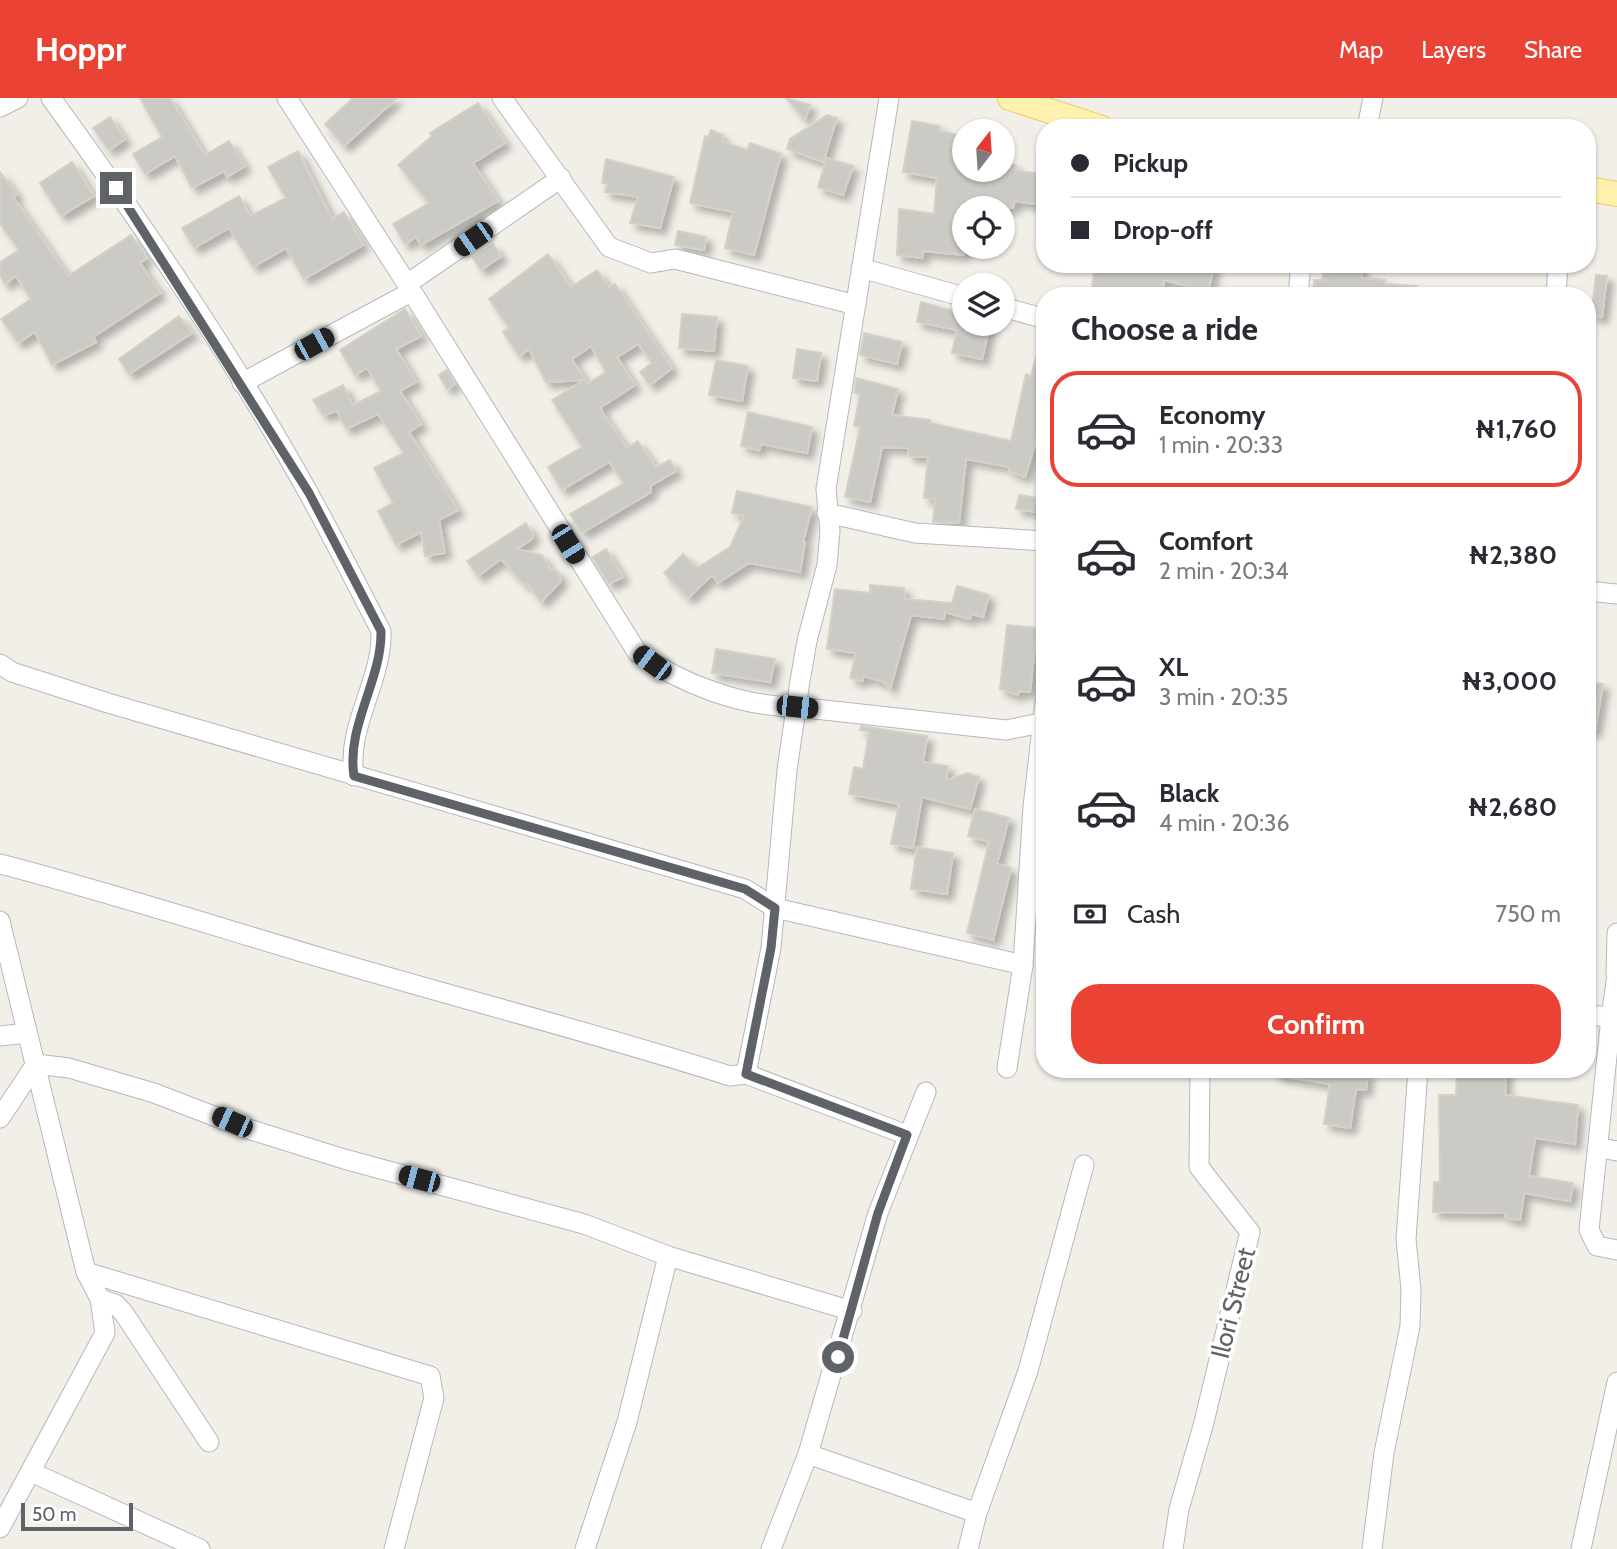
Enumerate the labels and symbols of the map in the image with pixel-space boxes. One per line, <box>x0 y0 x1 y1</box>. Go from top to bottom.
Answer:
north arrow <box>952 119 1015 182</box>
route end <box>100 172 132 204</box>
car <box>450 218 497 260</box>
car <box>291 325 338 363</box>
car <box>548 521 589 567</box>
car <box>629 642 676 684</box>
car <box>776 694 819 720</box>
car <box>209 1104 256 1140</box>
car <box>396 1163 443 1195</box>
street label: Ilori Street <box>1204 1244 1262 1362</box>
route start <box>822 1341 854 1373</box>
scale bar <box>21 1500 133 1532</box>

